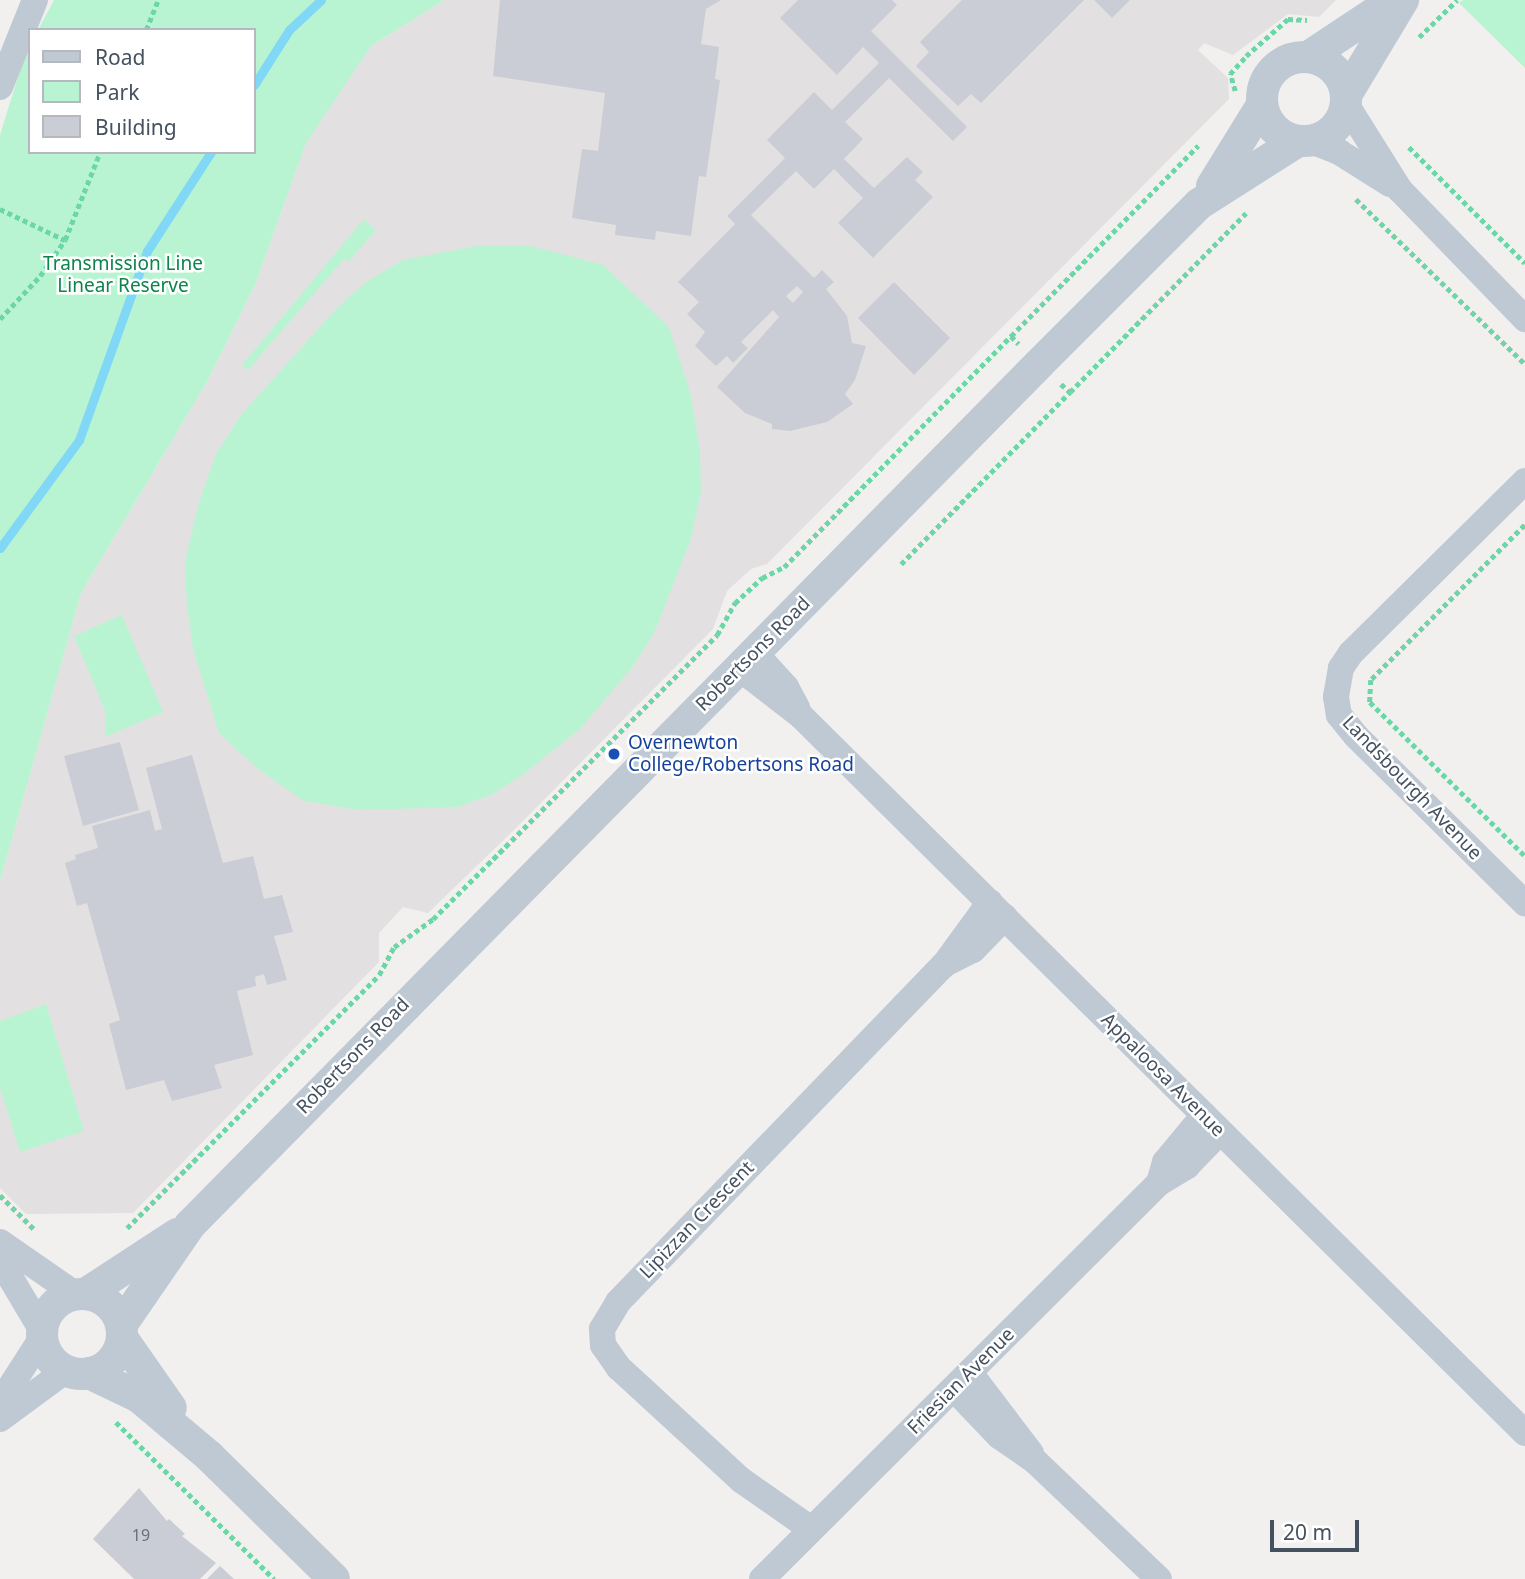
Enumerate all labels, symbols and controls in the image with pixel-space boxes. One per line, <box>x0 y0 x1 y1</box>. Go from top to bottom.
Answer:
legend <box>28 28 256 154</box>
text: Road <box>95 43 145 71</box>
text: Park <box>95 78 139 106</box>
text: Building <box>95 113 177 141</box>
park label: Transmission Line Linear Reserve <box>43 253 203 297</box>
street label: Robertsons Road <box>691 592 815 716</box>
street label: Landsbourgh Avenue <box>1338 711 1486 865</box>
place label: Overnewton College/Robertsons Road <box>628 732 854 776</box>
marker: Overnewton College/Robertsons Road <box>606 746 622 762</box>
street label: Robertsons Road <box>292 993 414 1119</box>
street label: Appaloosa Avenue <box>1096 1008 1230 1142</box>
street label: Lipizzan Crescent <box>635 1157 759 1283</box>
street label: Friesian Avenue <box>903 1323 1019 1439</box>
scale bar <box>1273 1506 1362 1550</box>
text: 20 m <box>1283 1518 1332 1546</box>
house number: 19 <box>132 1525 150 1545</box>

